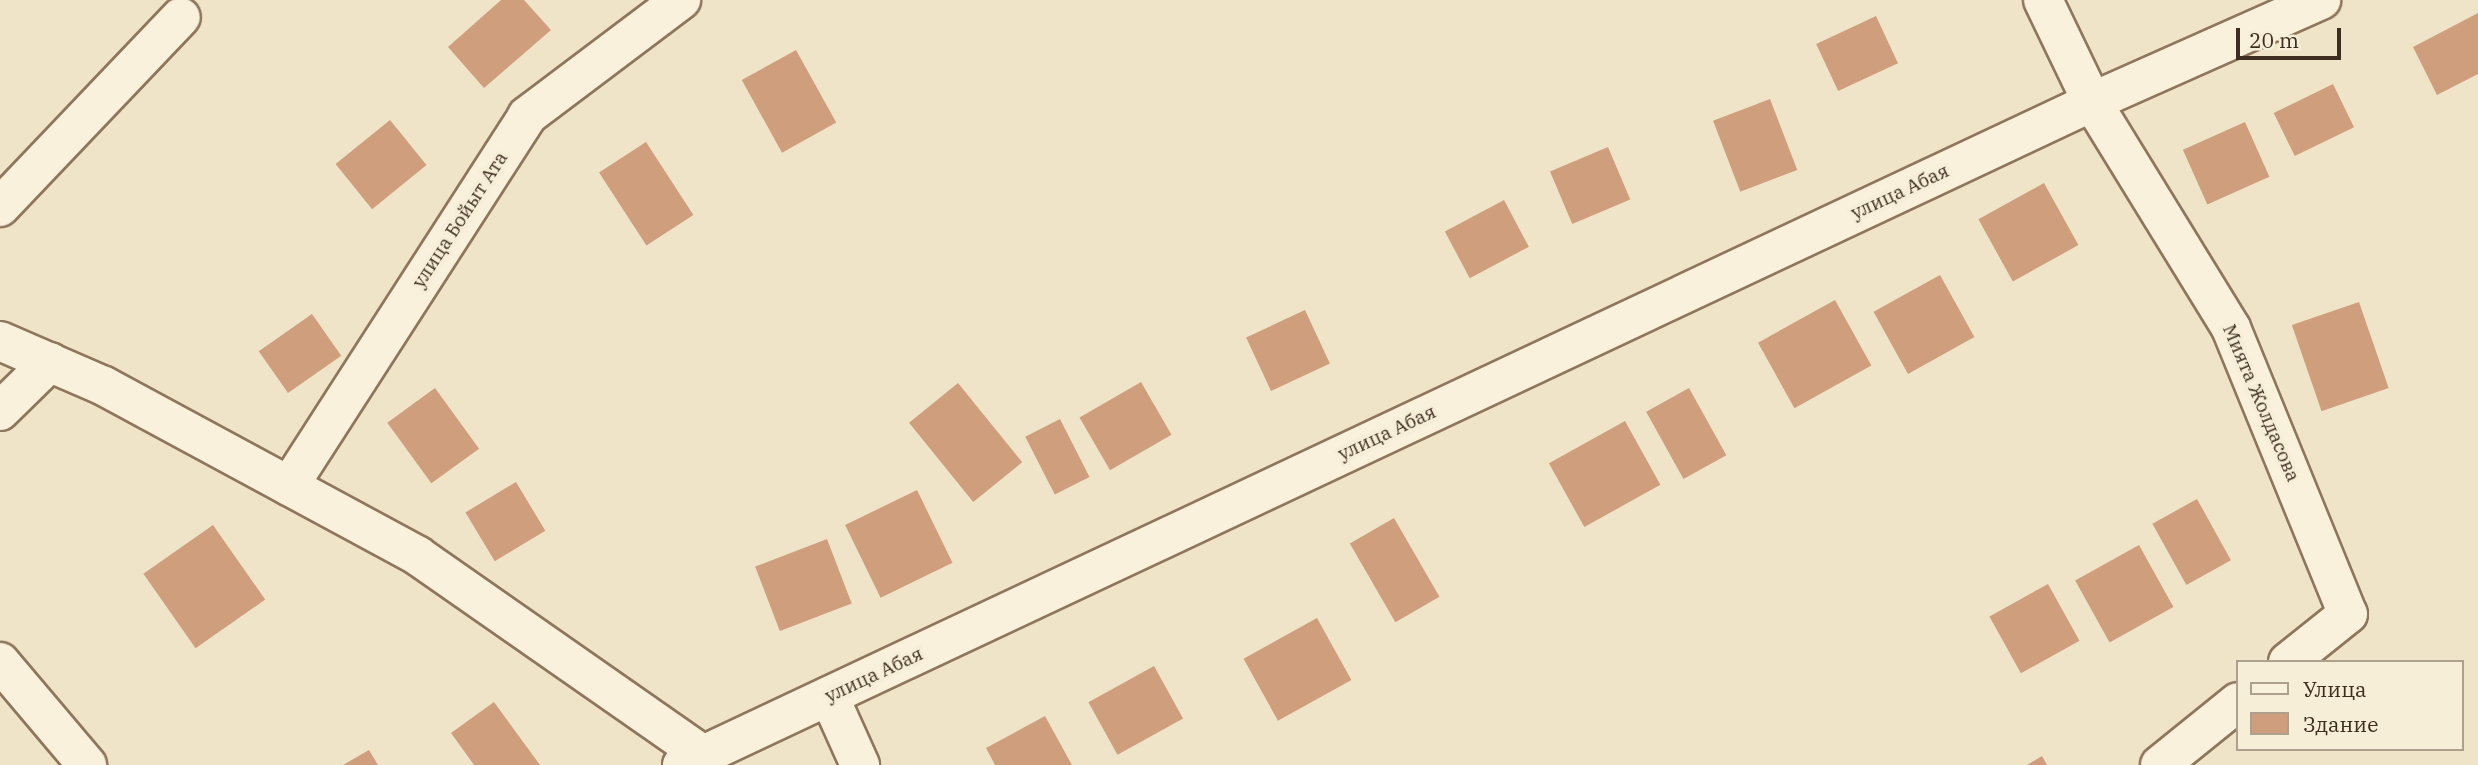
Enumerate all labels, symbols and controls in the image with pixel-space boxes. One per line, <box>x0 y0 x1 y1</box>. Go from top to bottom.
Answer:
scale bar <box>2240 14 2345 58</box>
text: 20 m <box>2249 26 2299 54</box>
street label: улица Бойыт Ата <box>407 148 513 292</box>
street label: улица Абая <box>1847 159 1953 225</box>
street label: Мията Жолдасова <box>2218 321 2304 485</box>
street label: улица Абая <box>1334 400 1440 466</box>
street label: улица Абая <box>821 642 927 708</box>
legend <box>2236 660 2464 751</box>
text: Улица <box>2303 675 2367 703</box>
text: Здание <box>2303 710 2378 738</box>

